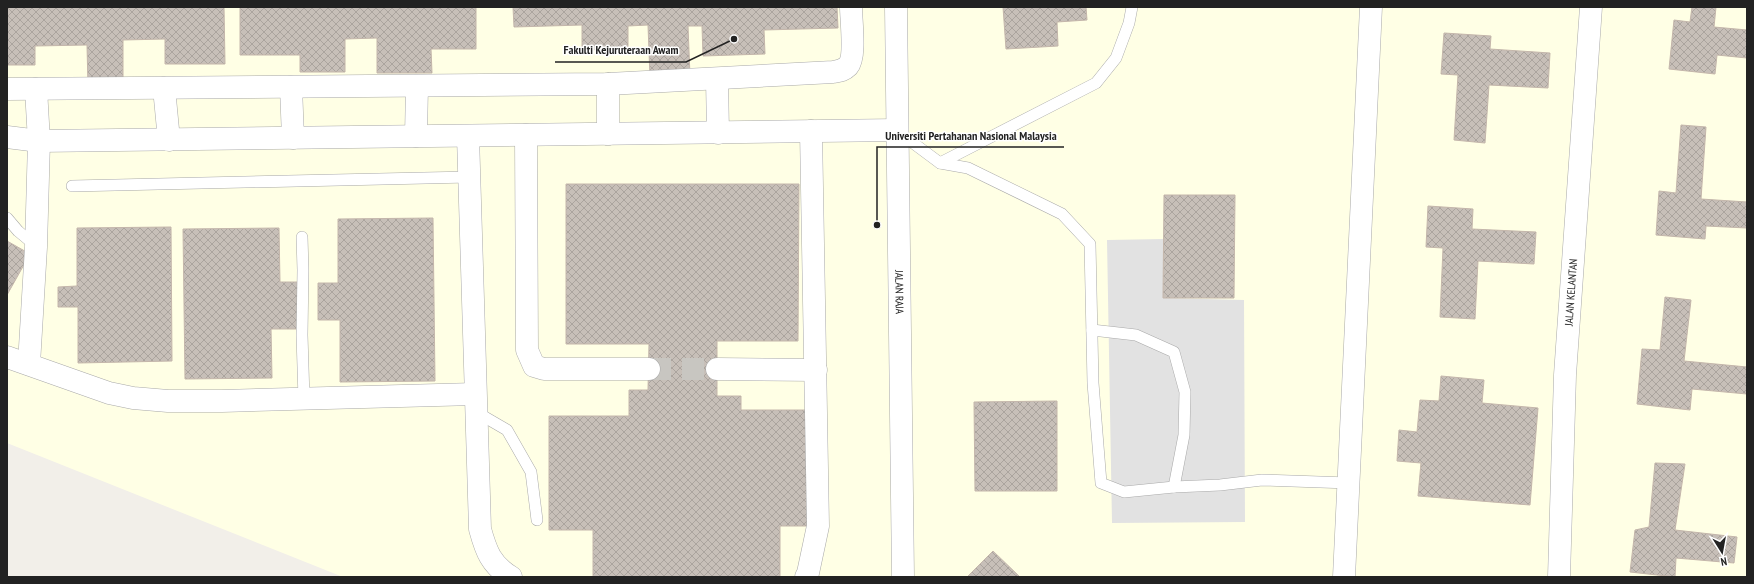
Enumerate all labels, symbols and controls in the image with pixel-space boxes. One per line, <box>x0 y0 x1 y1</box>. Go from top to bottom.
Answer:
callout: Fakulti Kejuruteraan Awam <box>555 38 686 62</box>
text: Fakulti Kejuruteraan Awam <box>564 42 678 57</box>
callout: Universiti Pertahanan Nasional Malaysia <box>877 123 1064 147</box>
text: Universiti Pertahanan Nasional Malaysia <box>885 128 1057 143</box>
street label: JALAN KELANTAN <box>1561 258 1580 327</box>
street label: JALAN RAJA <box>892 269 907 315</box>
north arrow <box>1702 532 1742 572</box>
text: N <box>1720 554 1728 569</box>

